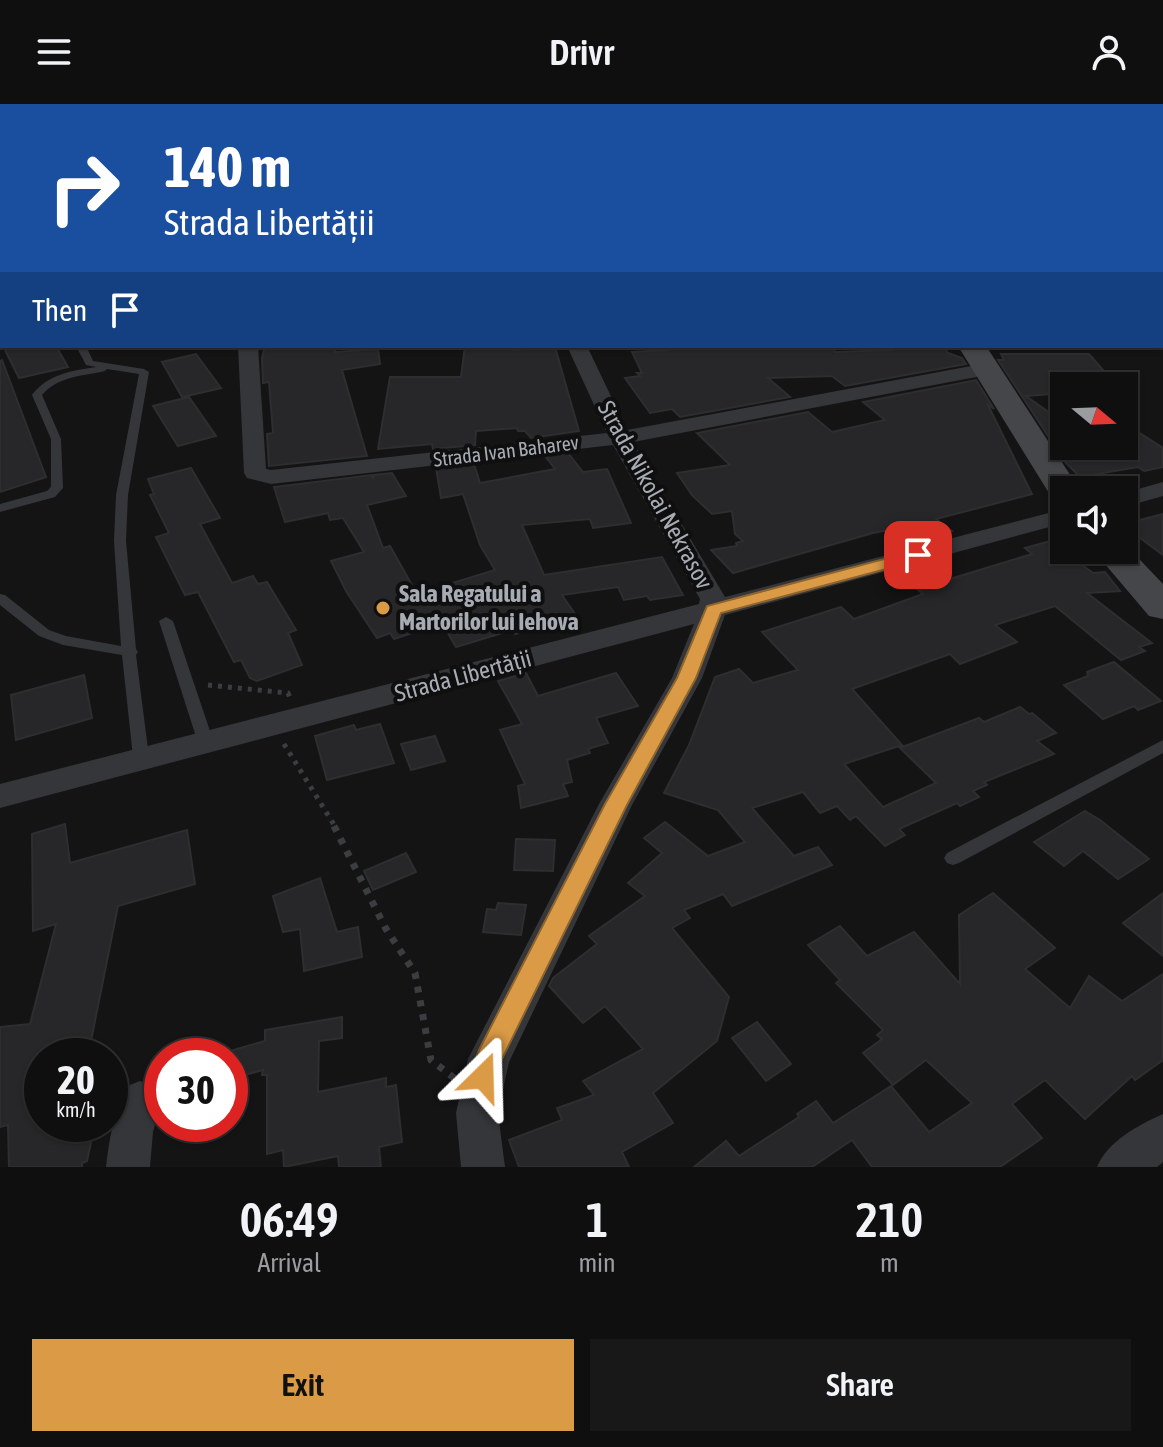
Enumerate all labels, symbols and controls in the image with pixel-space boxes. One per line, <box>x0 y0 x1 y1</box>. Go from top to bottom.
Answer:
icon: menu <box>32 30 76 74</box>
icon: person <box>1087 30 1131 74</box>
text: Drivr <box>549 31 614 73</box>
text: 140 m <box>164 135 291 199</box>
icon: right <box>32 136 136 240</box>
text: Strada Libertății <box>164 201 375 243</box>
icon: arrive <box>103 288 147 332</box>
text: Then <box>32 293 87 327</box>
north arrow <box>1050 372 1138 460</box>
map controls <box>1050 372 1138 564</box>
street label: Strada Nikolai Nekrasov <box>593 396 718 594</box>
street label: Strada Ivan Baharev <box>432 430 580 471</box>
button: sound <box>1050 476 1138 564</box>
pin <box>884 521 952 589</box>
icon: arrive <box>896 533 940 577</box>
place label: Sala Regatului a Martorilor lui Iehova <box>399 580 579 635</box>
marker: Sala Regatului a Martorilor lui Iehova <box>374 599 392 617</box>
street label: Strada Libertății <box>392 644 534 707</box>
position arrow <box>441 1035 525 1119</box>
speed limit sign: 30 <box>144 1038 248 1142</box>
text: 20 <box>57 1057 95 1102</box>
text: km/h <box>56 1098 96 1121</box>
text: 06:49 <box>240 1192 339 1247</box>
text: 1 <box>586 1192 608 1247</box>
text: 210 <box>856 1192 923 1247</box>
text: Arrival <box>257 1248 321 1278</box>
text: min <box>578 1248 616 1278</box>
text: m <box>880 1248 899 1278</box>
button: Exit <box>32 1339 574 1431</box>
button: Share <box>590 1339 1131 1431</box>

